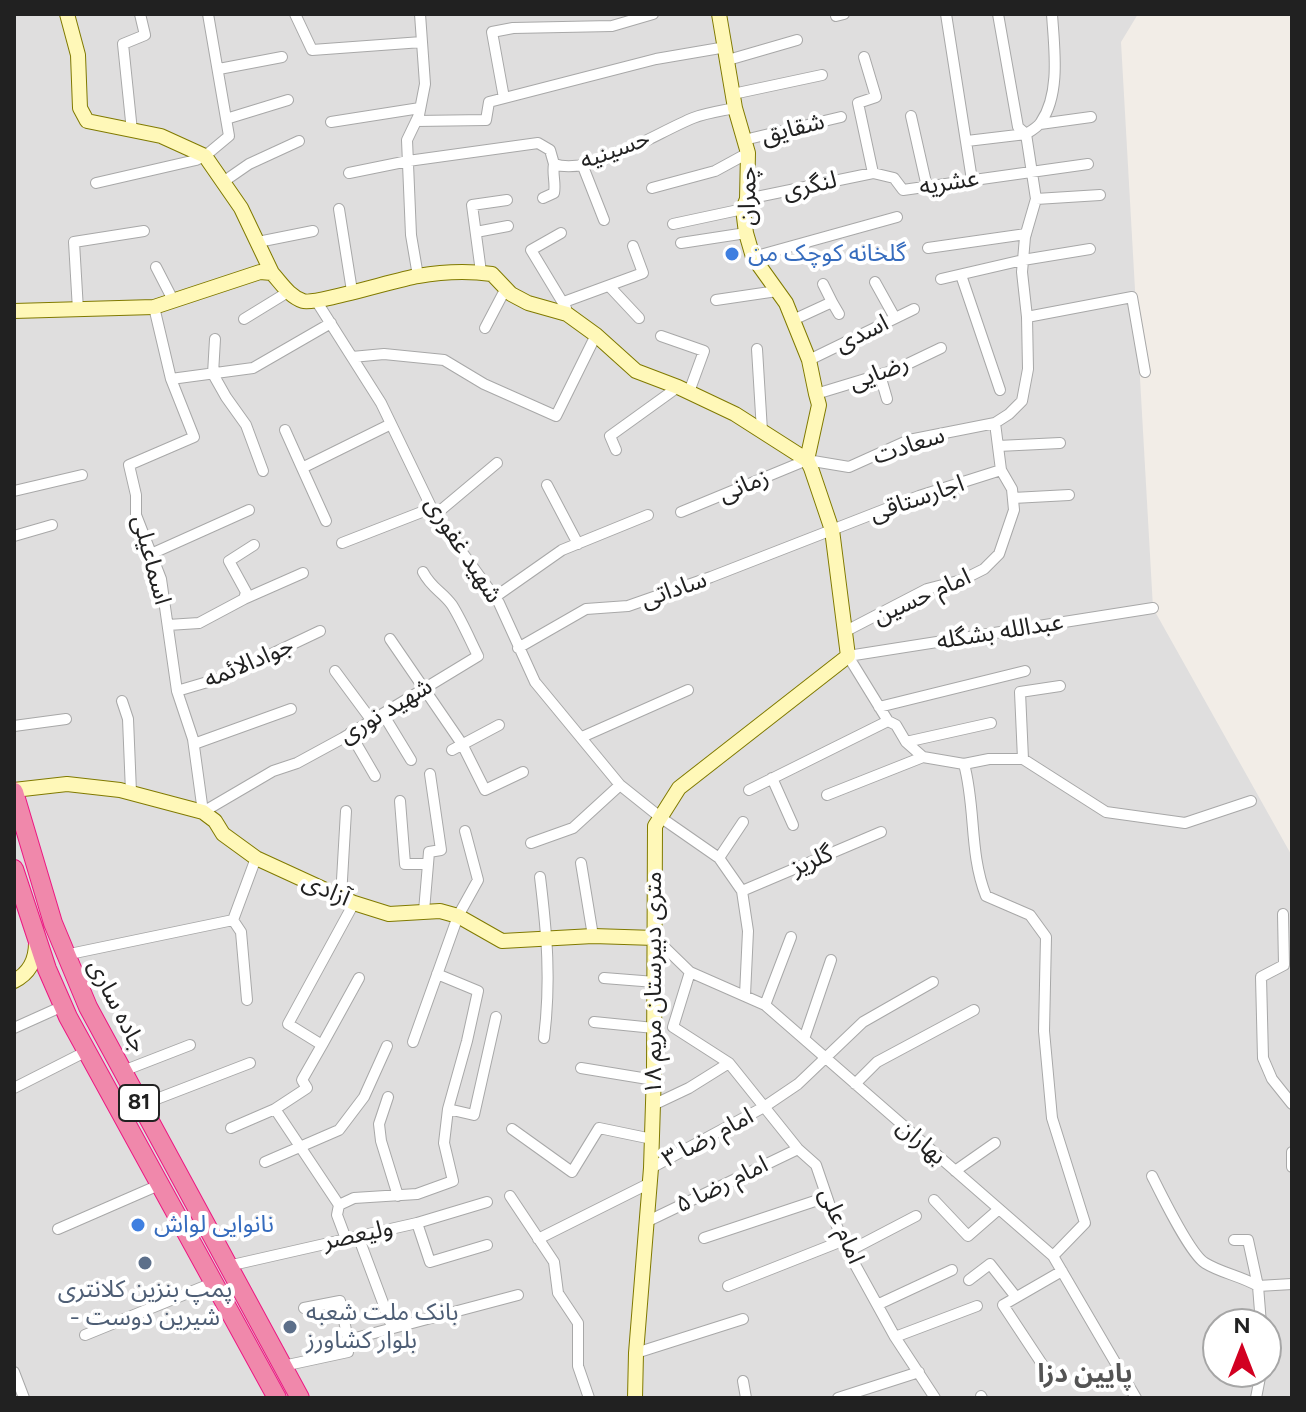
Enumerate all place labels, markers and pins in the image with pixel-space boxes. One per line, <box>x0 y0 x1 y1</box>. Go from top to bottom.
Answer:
place label: گلخانه کوچک من <box>748 240 906 268</box>
marker: گلخانه کوچک من <box>723 245 741 263</box>
place label: نانوایی لواش <box>154 1211 274 1239</box>
marker: نانوایی لواش <box>129 1216 147 1234</box>
marker: پمپ بنزین کلانتری - شیرین دوست <box>136 1254 154 1272</box>
place label: پمپ بنزین کلانتری - شیرین دوست <box>58 1276 232 1332</box>
place label: بانک ملت شعبه بلوار کشاورز <box>306 1299 458 1355</box>
marker: بانک ملت شعبه بلوار کشاورز <box>281 1318 299 1336</box>

